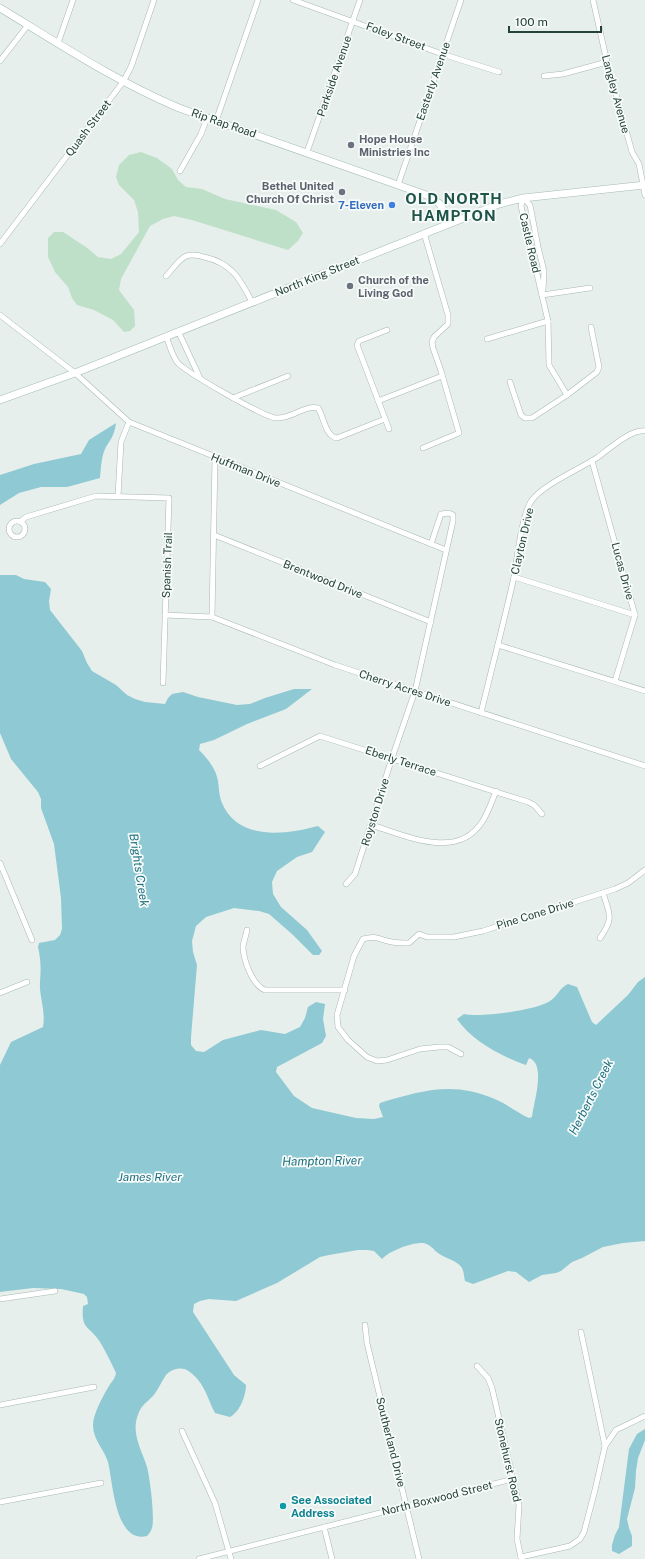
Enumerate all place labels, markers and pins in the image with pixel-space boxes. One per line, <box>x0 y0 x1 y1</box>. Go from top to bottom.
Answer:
place label: Hope House Ministries Inc <box>359 133 430 158</box>
marker: Hope House Ministries Inc <box>346 140 356 150</box>
place label: Bethel United Church Of Christ <box>246 180 334 205</box>
marker: Bethel United Church Of Christ <box>337 187 347 197</box>
place label: 7-Eleven <box>338 199 384 211</box>
marker: 7-Eleven <box>387 200 397 210</box>
place label: Church of the Living God <box>358 274 429 299</box>
marker: Church of the Living God <box>345 281 355 291</box>
place label: See Associated Address <box>291 1494 372 1519</box>
marker: See Associated Address <box>278 1501 288 1511</box>

